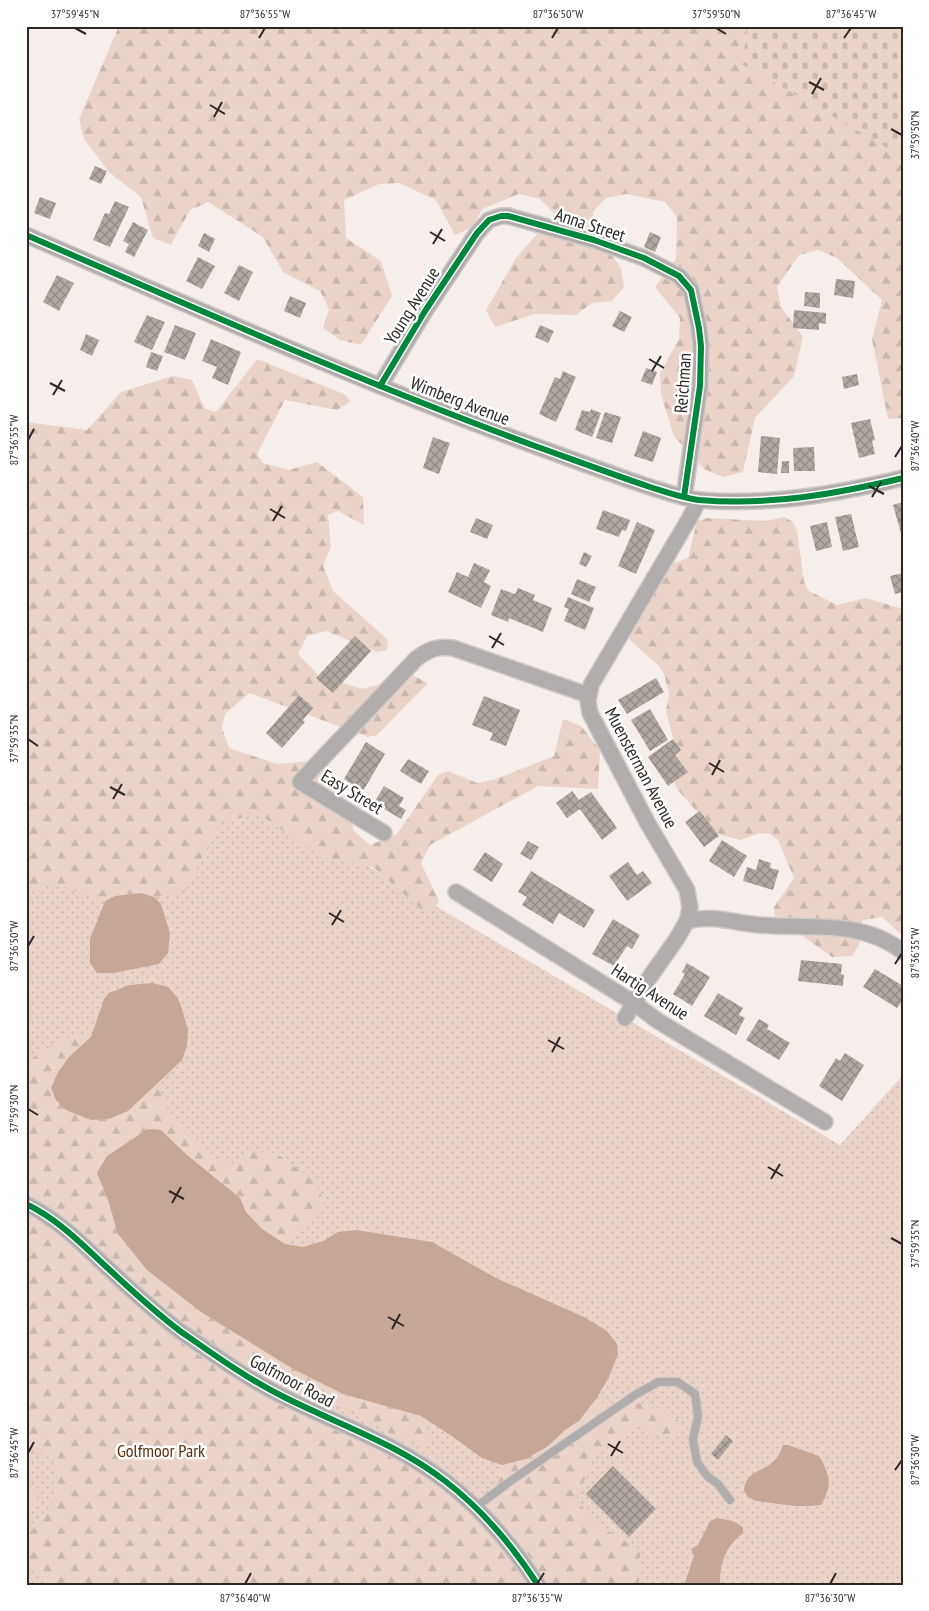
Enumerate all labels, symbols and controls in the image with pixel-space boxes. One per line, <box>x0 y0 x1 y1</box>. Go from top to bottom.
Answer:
text: 37°59'45"N <box>51 6 99 21</box>
text: 87°36'55"W <box>240 6 290 21</box>
text: 87°36'50"W <box>533 6 583 21</box>
text: 37°59'50"N <box>692 6 740 21</box>
text: 87°36'45"W <box>826 6 876 21</box>
text: 37°59'50"N <box>907 111 922 159</box>
street label: Anna Street <box>552 202 628 247</box>
street label: Young Avenue <box>379 263 444 349</box>
street label: Reichman <box>669 352 696 414</box>
street label: Wimberg Avenue <box>407 371 513 430</box>
text: 87°36'55"W <box>6 415 21 465</box>
text: 87°36'40"W <box>907 421 922 471</box>
street label: Muensterman Avenue <box>600 703 683 832</box>
text: 37°59'35"N <box>6 715 21 763</box>
street label: Easy Street <box>317 764 388 819</box>
text: 87°36'50"W <box>6 921 21 971</box>
text: 87°36'35"W <box>907 928 922 978</box>
street label: Hartig Avenue <box>607 958 693 1025</box>
text: 37°59'30"N <box>6 1085 21 1133</box>
text: 37°59'35"N <box>907 1220 922 1268</box>
street label: Golfmoor Road <box>246 1349 338 1412</box>
text: 87°36'45"W <box>6 1428 21 1478</box>
text: 87°36'30"W <box>907 1435 922 1485</box>
park label: Golfmoor Park <box>117 1439 205 1462</box>
text: 87°36'40"W <box>220 1590 270 1605</box>
text: 87°36'35"W <box>512 1590 562 1605</box>
text: 87°36'30"W <box>805 1590 855 1605</box>

